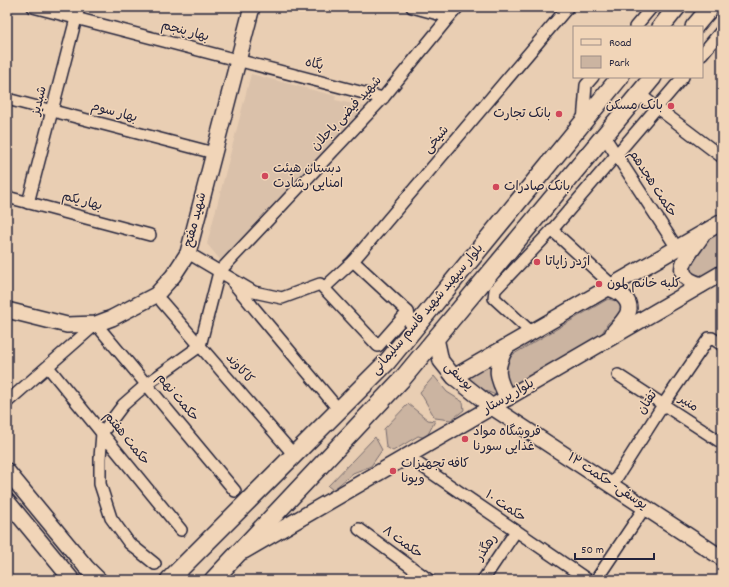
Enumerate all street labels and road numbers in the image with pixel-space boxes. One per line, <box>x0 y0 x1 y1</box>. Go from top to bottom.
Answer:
street label: بهار پنجم <box>159 16 211 48</box>
street label: پگاه <box>303 54 326 77</box>
street label: شهید فیضی باجلان <box>307 72 387 156</box>
street label: شبدیز <box>27 84 53 119</box>
street label: بهار سوم <box>89 98 139 128</box>
street label: شیخی <box>420 122 454 158</box>
street label: حکمت هجدهم <box>623 146 681 222</box>
street label: بهار یکم <box>60 188 104 216</box>
street label: شهید مفتح <box>180 190 212 250</box>
street label: بلوار سپهبد شهید قاسم سلیمانی <box>367 240 489 380</box>
street label: کاکاوند <box>220 350 258 389</box>
street label: یوسفی <box>439 358 477 396</box>
street label: حکمت نهم <box>151 370 203 426</box>
street label: بلوار پرستار <box>479 375 538 420</box>
street label: تفتان <box>633 387 663 419</box>
street label: منیر <box>674 390 702 417</box>
street label: حکمت هفتم <box>98 408 154 470</box>
street label: یوسفی- حکمت ۱۲ <box>563 449 651 515</box>
street label: حکمت ۱۰ <box>481 486 529 528</box>
street label: حکمت ۸ <box>378 522 426 564</box>
street label: رهگذر <box>470 531 503 566</box>

